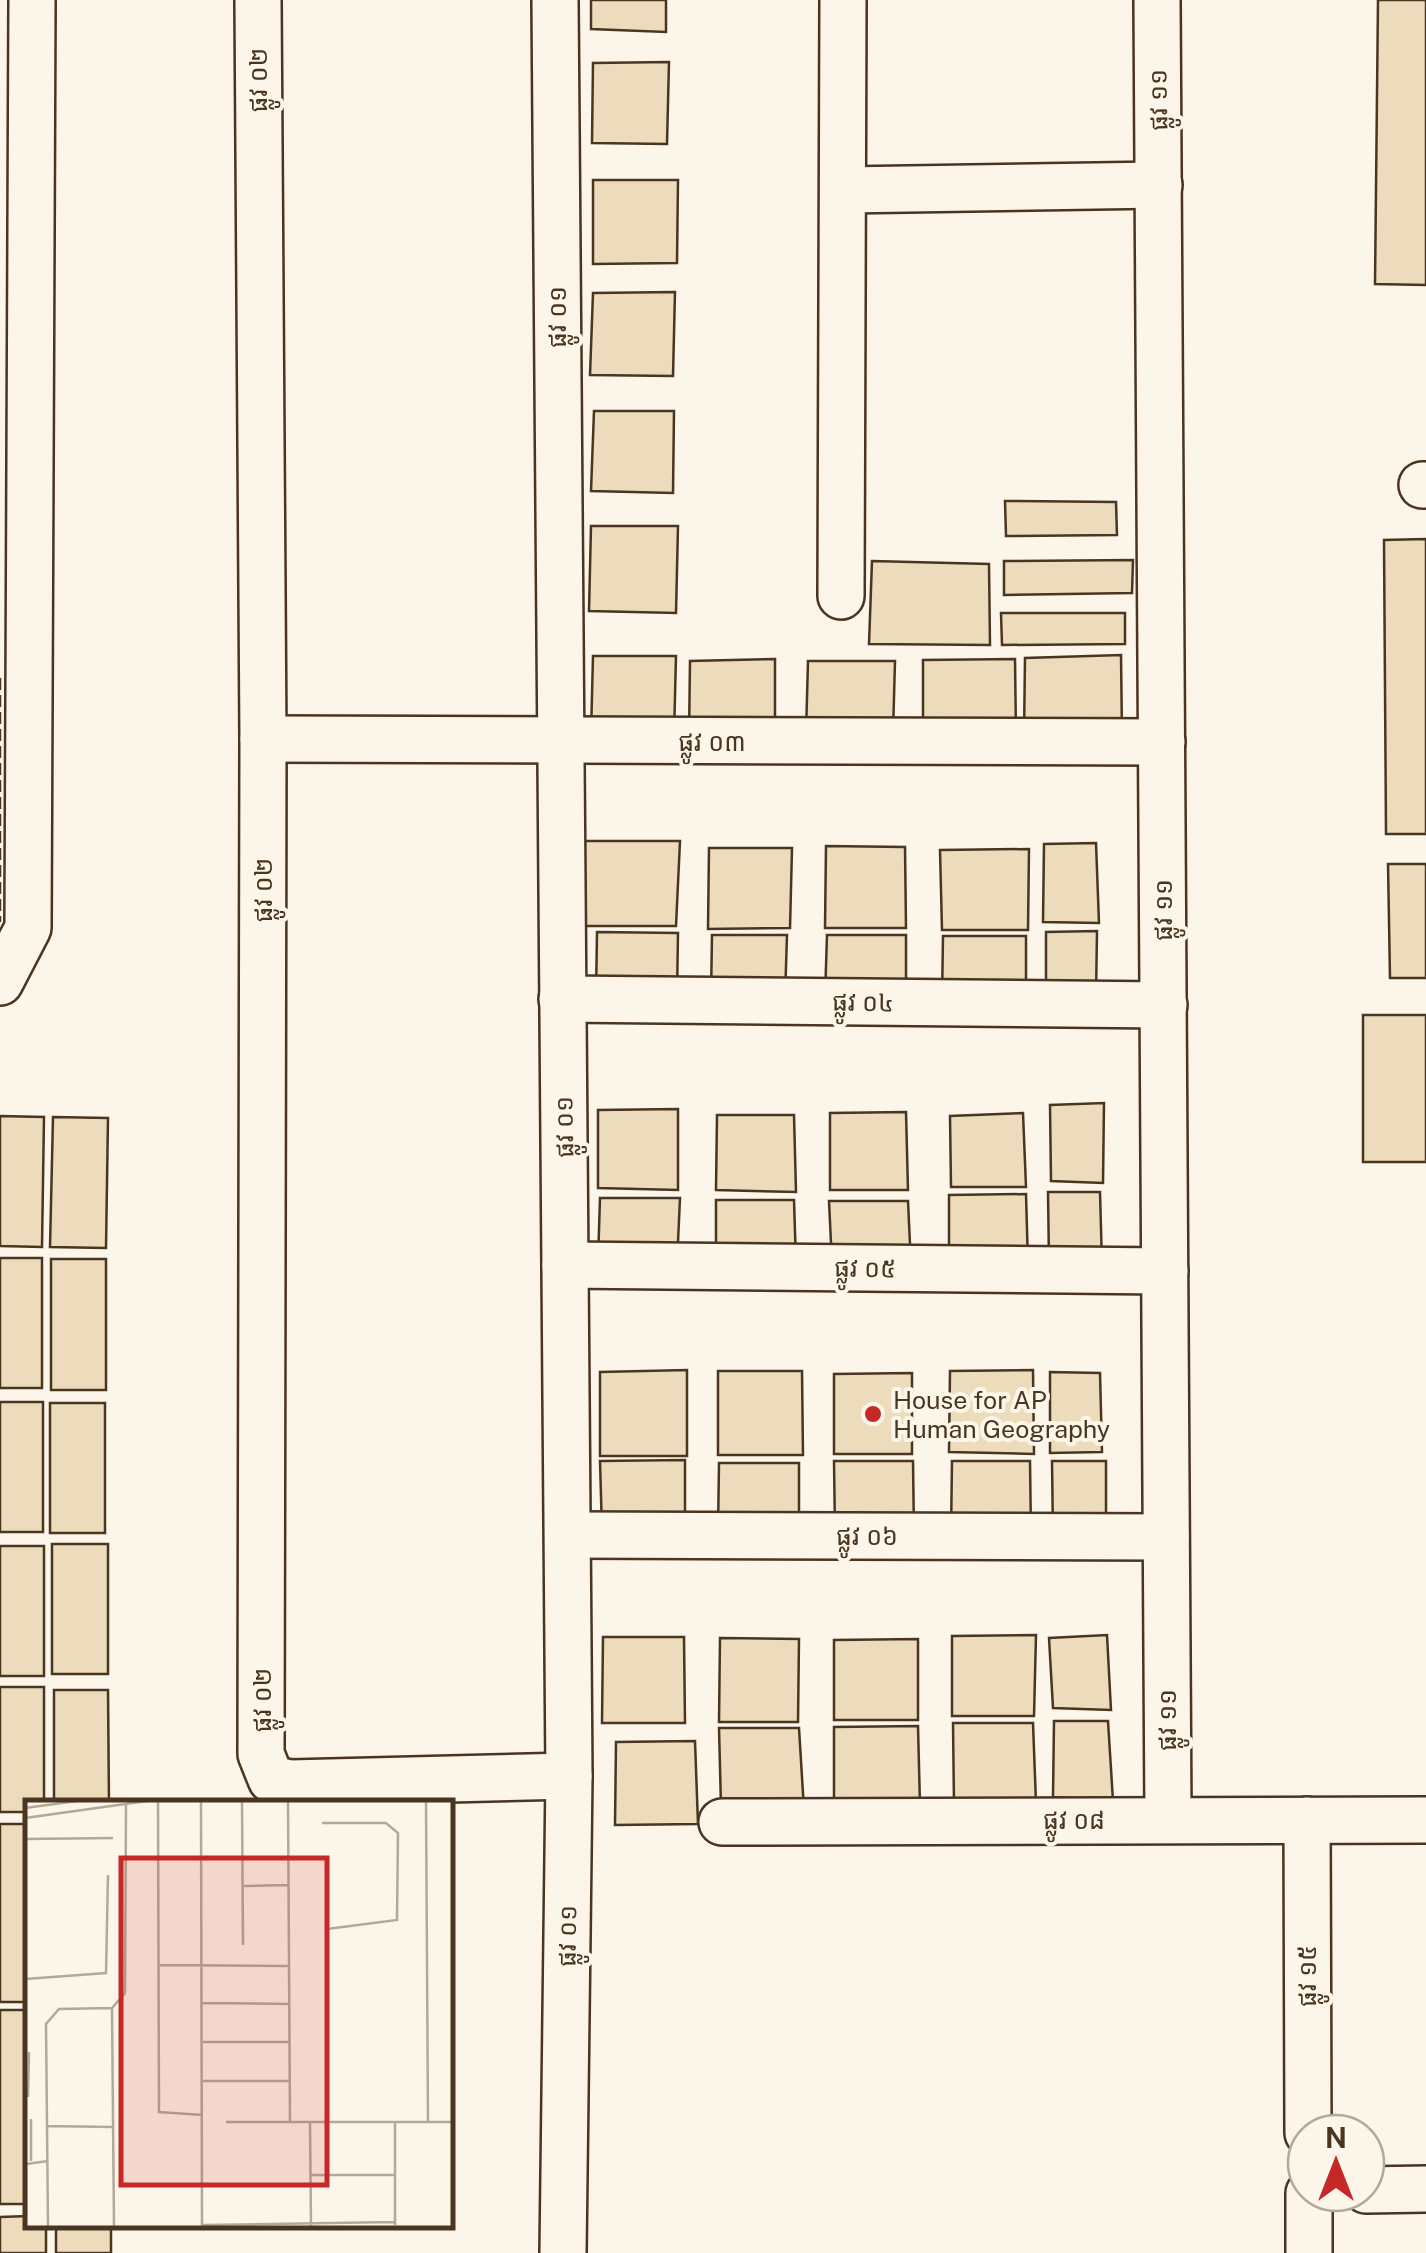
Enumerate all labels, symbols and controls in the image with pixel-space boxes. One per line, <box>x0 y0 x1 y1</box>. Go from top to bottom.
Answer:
street label: ផ្លូវ ០២ <box>243 48 281 112</box>
street label: ផ្លូវ ១១ <box>1142 69 1182 131</box>
street label: ផ្លូវ ០១ <box>542 286 580 348</box>
street label: ផ្លូវ ០៣ <box>678 727 746 765</box>
street label: ផ្លូវ ០២ <box>248 858 286 922</box>
street label: ផ្លូវ ១១ <box>1148 879 1186 941</box>
street label: ផ្លូវ ០៤ <box>832 986 894 1026</box>
street label: ផ្លូវ ០១ <box>548 1096 588 1158</box>
street label: ផ្លូវ ០៥ <box>834 1252 896 1292</box>
place label: House for AP Human Geography <box>893 1385 1110 1444</box>
marker: House for AP Human Geography <box>862 1403 884 1425</box>
street label: ផ្លូវ ០៦ <box>836 1521 898 1559</box>
street label: ផ្លូវ ០២ <box>247 1668 285 1732</box>
street label: ផ្លូវ ១១ <box>1152 1689 1190 1751</box>
inset map <box>25 1800 452 2228</box>
street label: ផ្លូវ ០៨ <box>1043 1805 1105 1843</box>
street label: ផ្លូវ ០១ <box>551 1905 591 1967</box>
street label: ផ្លូវ ១៥ <box>1292 1945 1330 2007</box>
north arrow <box>1286 2113 1386 2213</box>
text: N <box>1325 2121 1347 2154</box>

